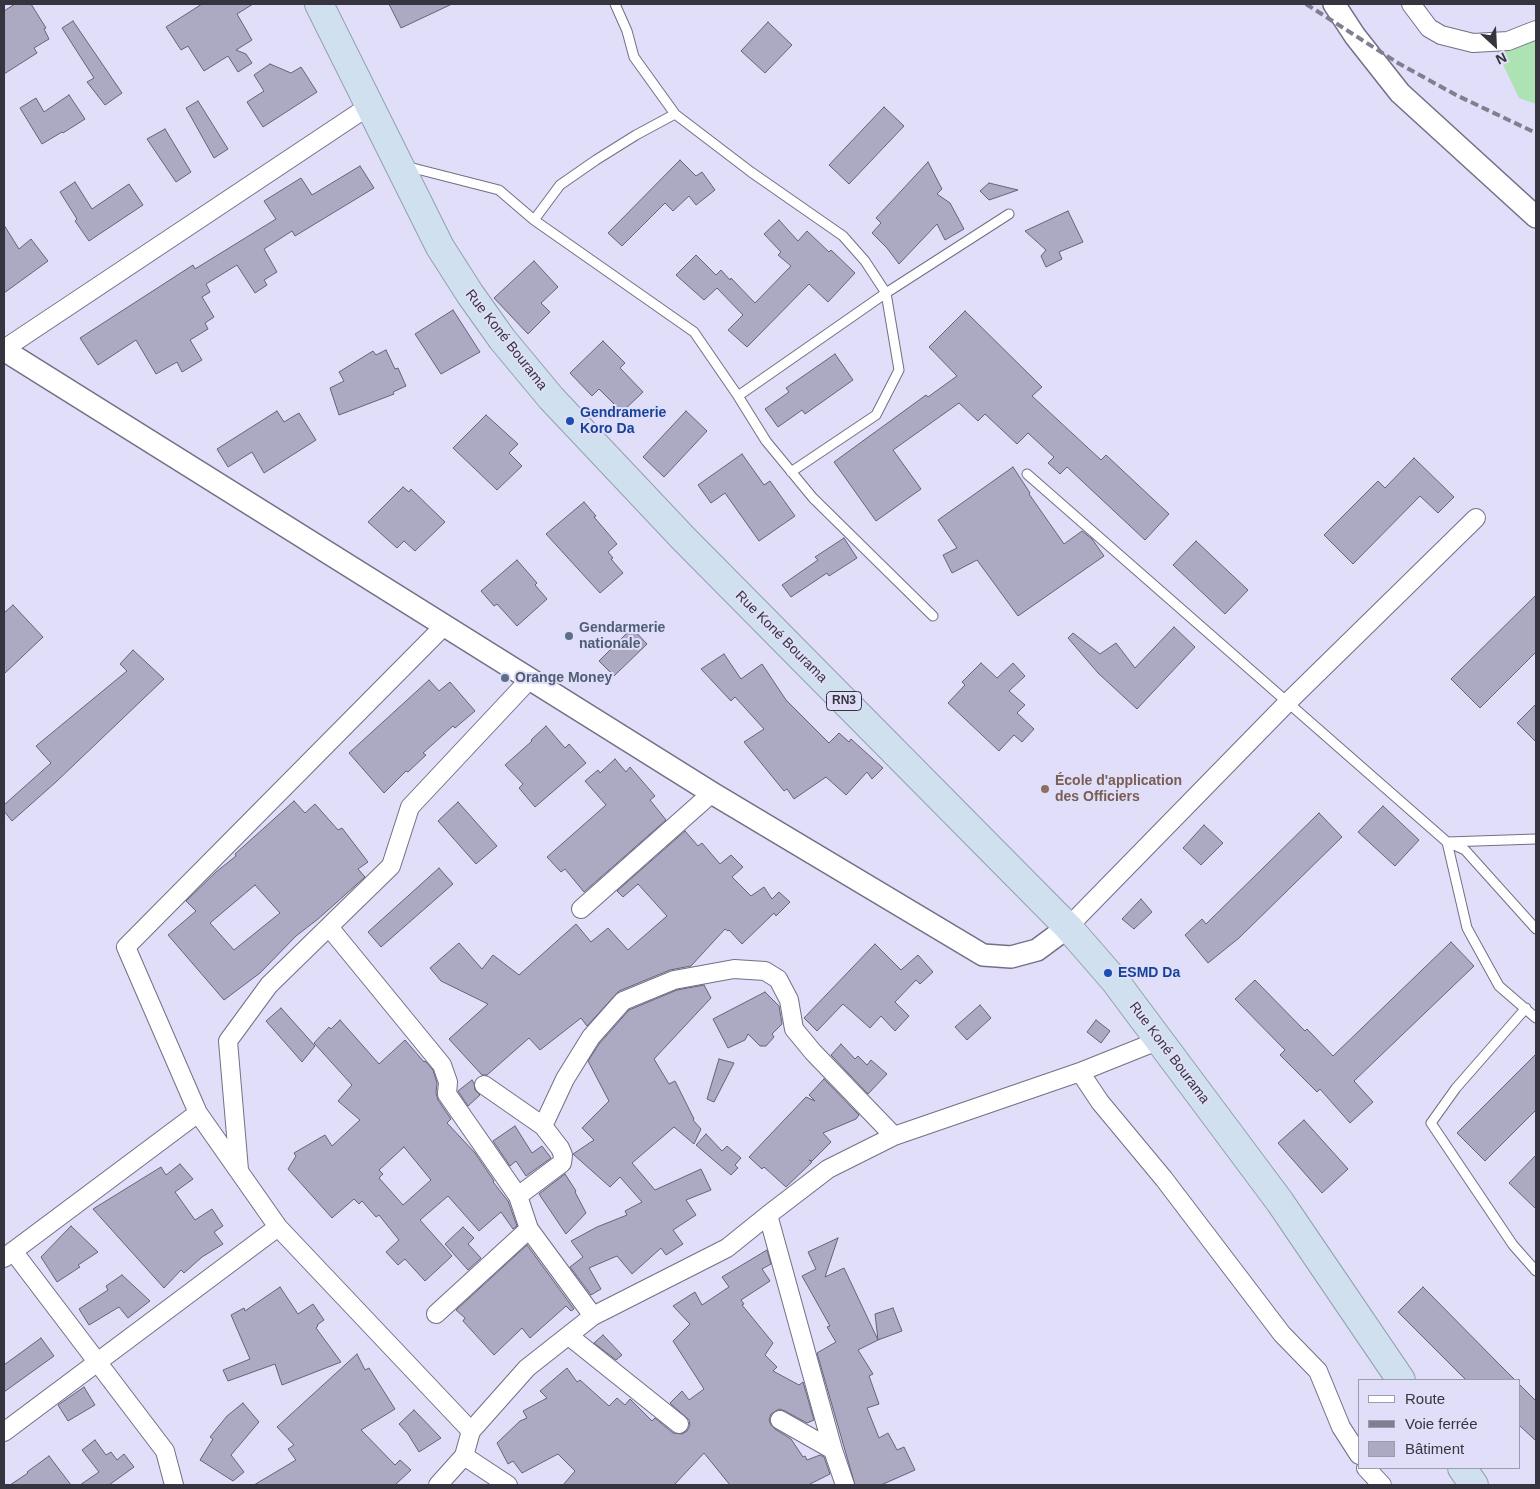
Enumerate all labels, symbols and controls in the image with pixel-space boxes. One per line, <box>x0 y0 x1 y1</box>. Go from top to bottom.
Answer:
north arrow <box>1470 20 1520 70</box>
text: N <box>1493 49 1509 68</box>
street label: Rue Koné Bourama <box>462 286 550 394</box>
place label: Gendramerie Koro Da <box>580 405 666 438</box>
marker: Gendramerie Koro Da <box>564 415 576 427</box>
street label: Rue Koné Bourama <box>732 588 830 686</box>
place label: Gendarmerie nationale <box>579 620 665 652</box>
marker: Gendarmerie nationale <box>563 630 575 642</box>
place label: Orange Money <box>515 670 612 686</box>
marker: Orange Money <box>499 672 511 684</box>
road number: RN3 <box>826 691 862 710</box>
place label: École d'application des Officiers <box>1055 773 1182 806</box>
marker: École d'application des Officiers <box>1039 783 1051 795</box>
place label: ESMD Da <box>1118 965 1180 981</box>
marker: ESMD Da <box>1102 967 1114 979</box>
street label: Rue Koné Bourama <box>1125 999 1213 1107</box>
legend <box>1358 1379 1520 1469</box>
text: Route <box>1405 1390 1445 1407</box>
text: Voie ferrée <box>1405 1415 1478 1432</box>
text: Bâtiment <box>1405 1440 1464 1457</box>

